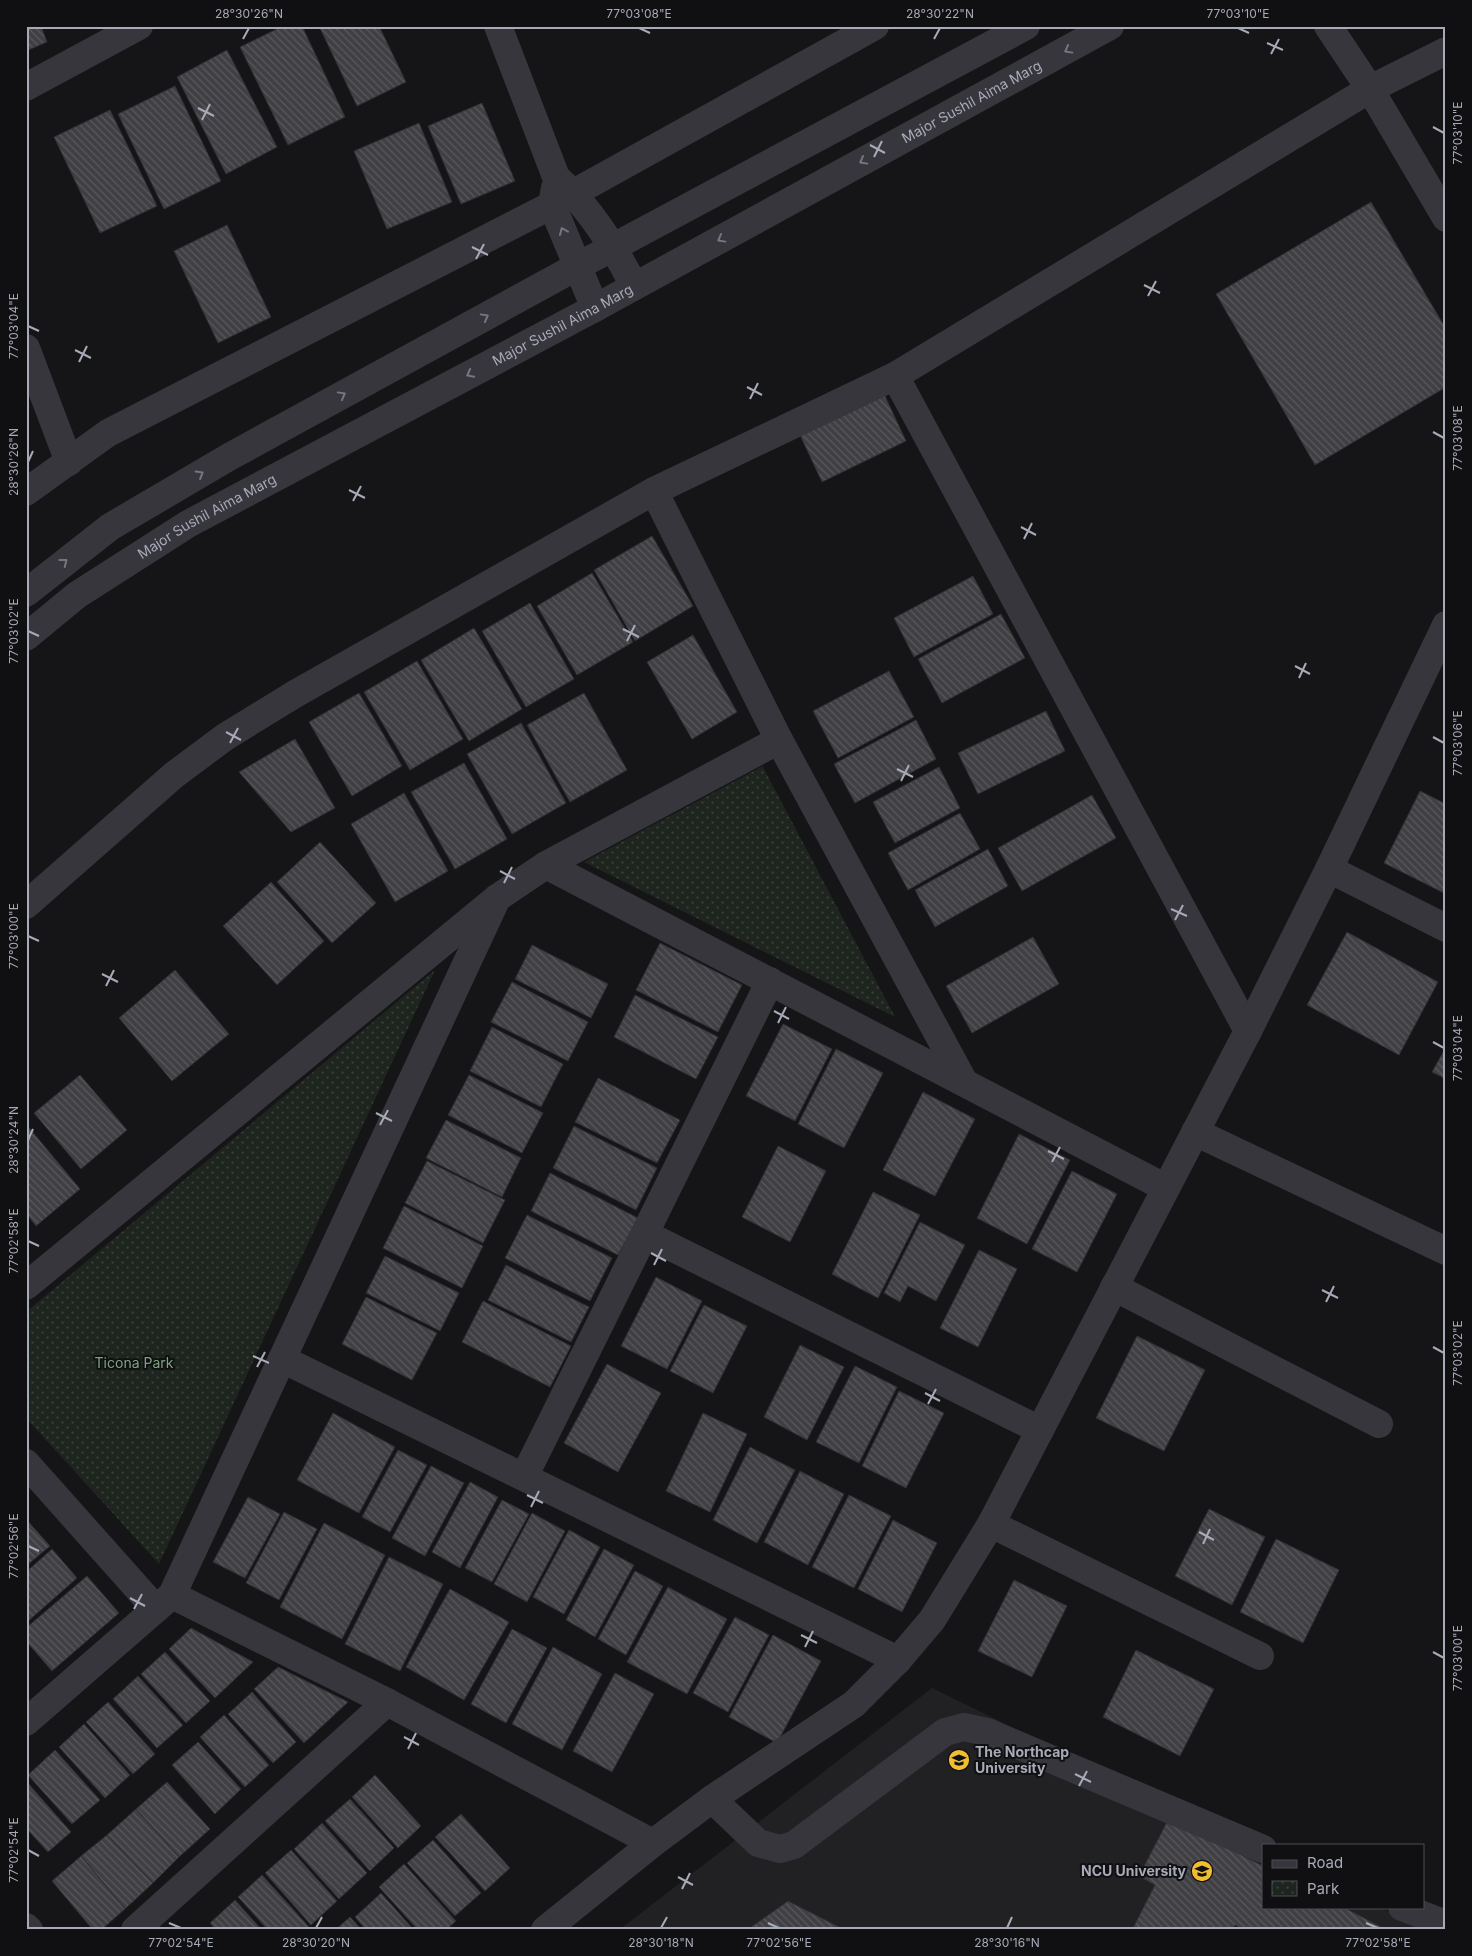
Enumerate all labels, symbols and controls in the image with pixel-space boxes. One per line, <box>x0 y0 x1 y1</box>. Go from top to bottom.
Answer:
text: 28°30'26"N <box>215 6 283 21</box>
text: 77°03'08"E <box>606 6 672 21</box>
text: 28°30'22"N <box>906 6 974 21</box>
text: 77°03'10"E <box>1206 6 1270 21</box>
one-way arrow <box>1064 43 1073 53</box>
street label: Major Sushil Aima Marg <box>899 56 1044 146</box>
text: 77°03'10"E <box>1450 101 1465 165</box>
one-way arrow <box>860 155 869 165</box>
one-way arrow <box>559 227 570 236</box>
one-way arrow <box>717 233 726 243</box>
street label: Major Sushil Aima Marg <box>489 280 635 369</box>
text: 77°03'04"E <box>6 293 21 359</box>
one-way arrow <box>480 313 489 323</box>
one-way arrow <box>466 368 475 378</box>
one-way arrow <box>337 391 346 401</box>
text: 77°03'08"E <box>1450 405 1465 471</box>
text: 28°30'26"N <box>6 428 21 496</box>
street label: Major Sushil Aima Marg <box>134 470 279 562</box>
one-way arrow <box>195 470 204 480</box>
one-way arrow <box>58 559 68 568</box>
text: 77°03'02"E <box>6 598 21 664</box>
text: 77°03'06"E <box>1450 710 1465 776</box>
text: 77°03'00"E <box>6 903 21 969</box>
text: 77°03'04"E <box>1450 1015 1465 1081</box>
text: 28°30'24"N <box>6 1106 21 1174</box>
text: 77°02'58"E <box>6 1208 21 1274</box>
text: 77°03'02"E <box>1450 1320 1465 1386</box>
park label: Ticona Park <box>95 1354 174 1371</box>
text: 77°02'56"E <box>6 1513 21 1579</box>
text: 77°03'00"E <box>1450 1625 1465 1691</box>
place label: The Northcap University <box>975 1743 1069 1776</box>
school or university icon: The Northcap University <box>947 1748 971 1772</box>
text: 77°02'54"E <box>6 1817 21 1883</box>
legend <box>1262 1844 1424 1908</box>
text: Road <box>1307 1853 1343 1872</box>
school or university icon: NCU University <box>1190 1859 1214 1883</box>
place label: NCU University <box>1081 1862 1187 1879</box>
text: Park <box>1307 1879 1340 1898</box>
text: 77°02'54"E <box>148 1935 214 1950</box>
text: 28°30'20"N <box>282 1935 350 1950</box>
text: 28°30'18"N <box>628 1935 694 1950</box>
text: 77°02'56"E <box>746 1935 812 1950</box>
text: 28°30'16"N <box>974 1935 1040 1950</box>
text: 77°02'58"E <box>1345 1935 1411 1950</box>

